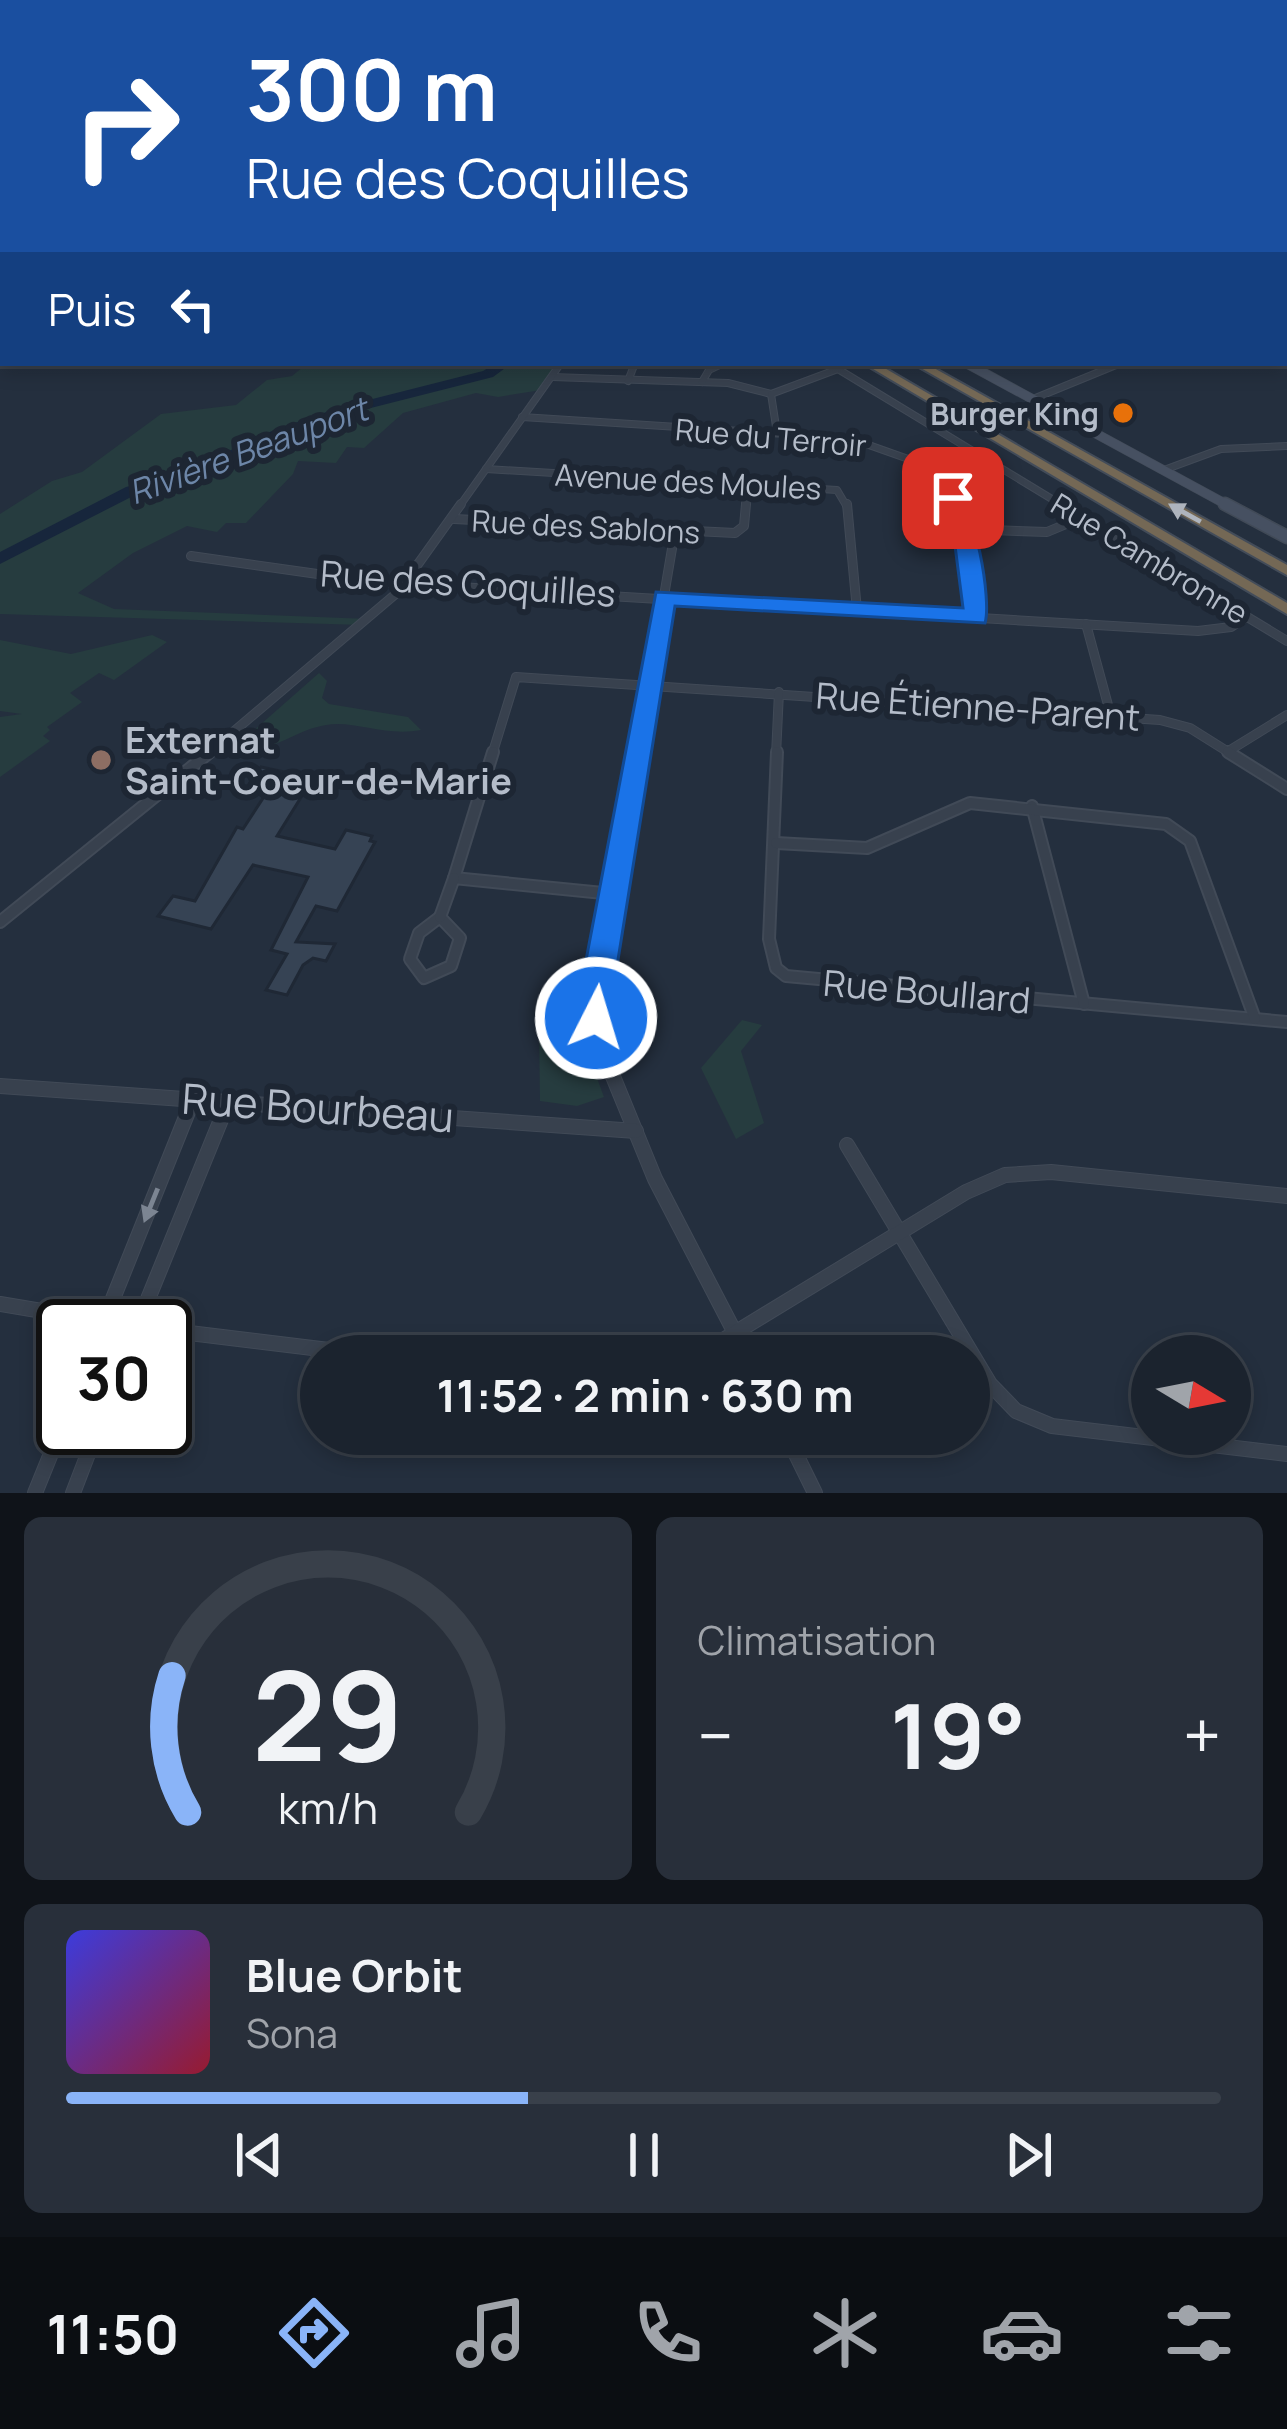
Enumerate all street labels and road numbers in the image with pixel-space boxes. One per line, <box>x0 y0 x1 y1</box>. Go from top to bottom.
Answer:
street label: Rue du Terroir <box>674 408 868 466</box>
street label: Avenue des Moules <box>554 454 822 508</box>
street label: Rue Cambronne <box>1044 483 1256 633</box>
street label: Rue des Sablons <box>471 500 701 552</box>
street label: Rue des Coquilles <box>319 548 617 618</box>
street label: Rue Étienne-Parent <box>814 670 1142 742</box>
street label: Rue Boullard <box>821 958 1033 1024</box>
street label: Rue Bourbeau <box>180 1069 456 1145</box>

